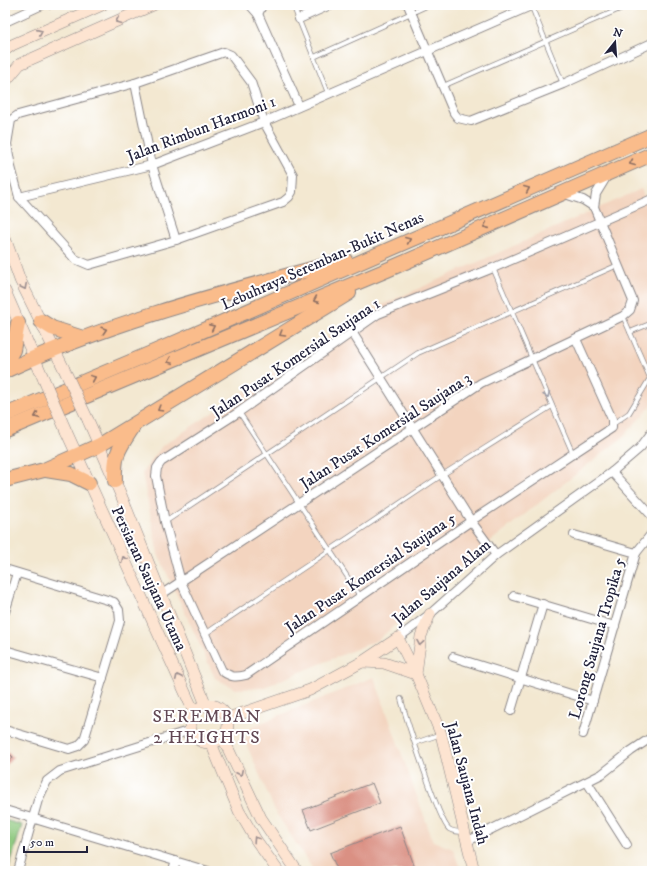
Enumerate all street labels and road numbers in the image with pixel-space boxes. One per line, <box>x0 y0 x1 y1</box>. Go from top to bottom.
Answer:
street label: Jalan Rimbun Harmoni 1 <box>122 91 279 167</box>
street label: Lebuhraya Seremban-Bukit Nenas <box>218 207 427 315</box>
street label: Jalan Pusat Komersial Saujana 1 <box>205 294 384 423</box>
street label: Jalan Pusat Komersial Saujana 3 <box>295 368 475 495</box>
street label: Persiaran Saujana Utama <box>107 503 192 654</box>
street label: Jalan Pusat Komersial Saujana 5 <box>280 508 460 639</box>
street label: Jalan Saujana Alam <box>387 535 495 630</box>
street label: Lorong Saujana Tropika 5 <box>564 555 630 721</box>
street label: Jalan Saujana Indah <box>440 718 493 848</box>

